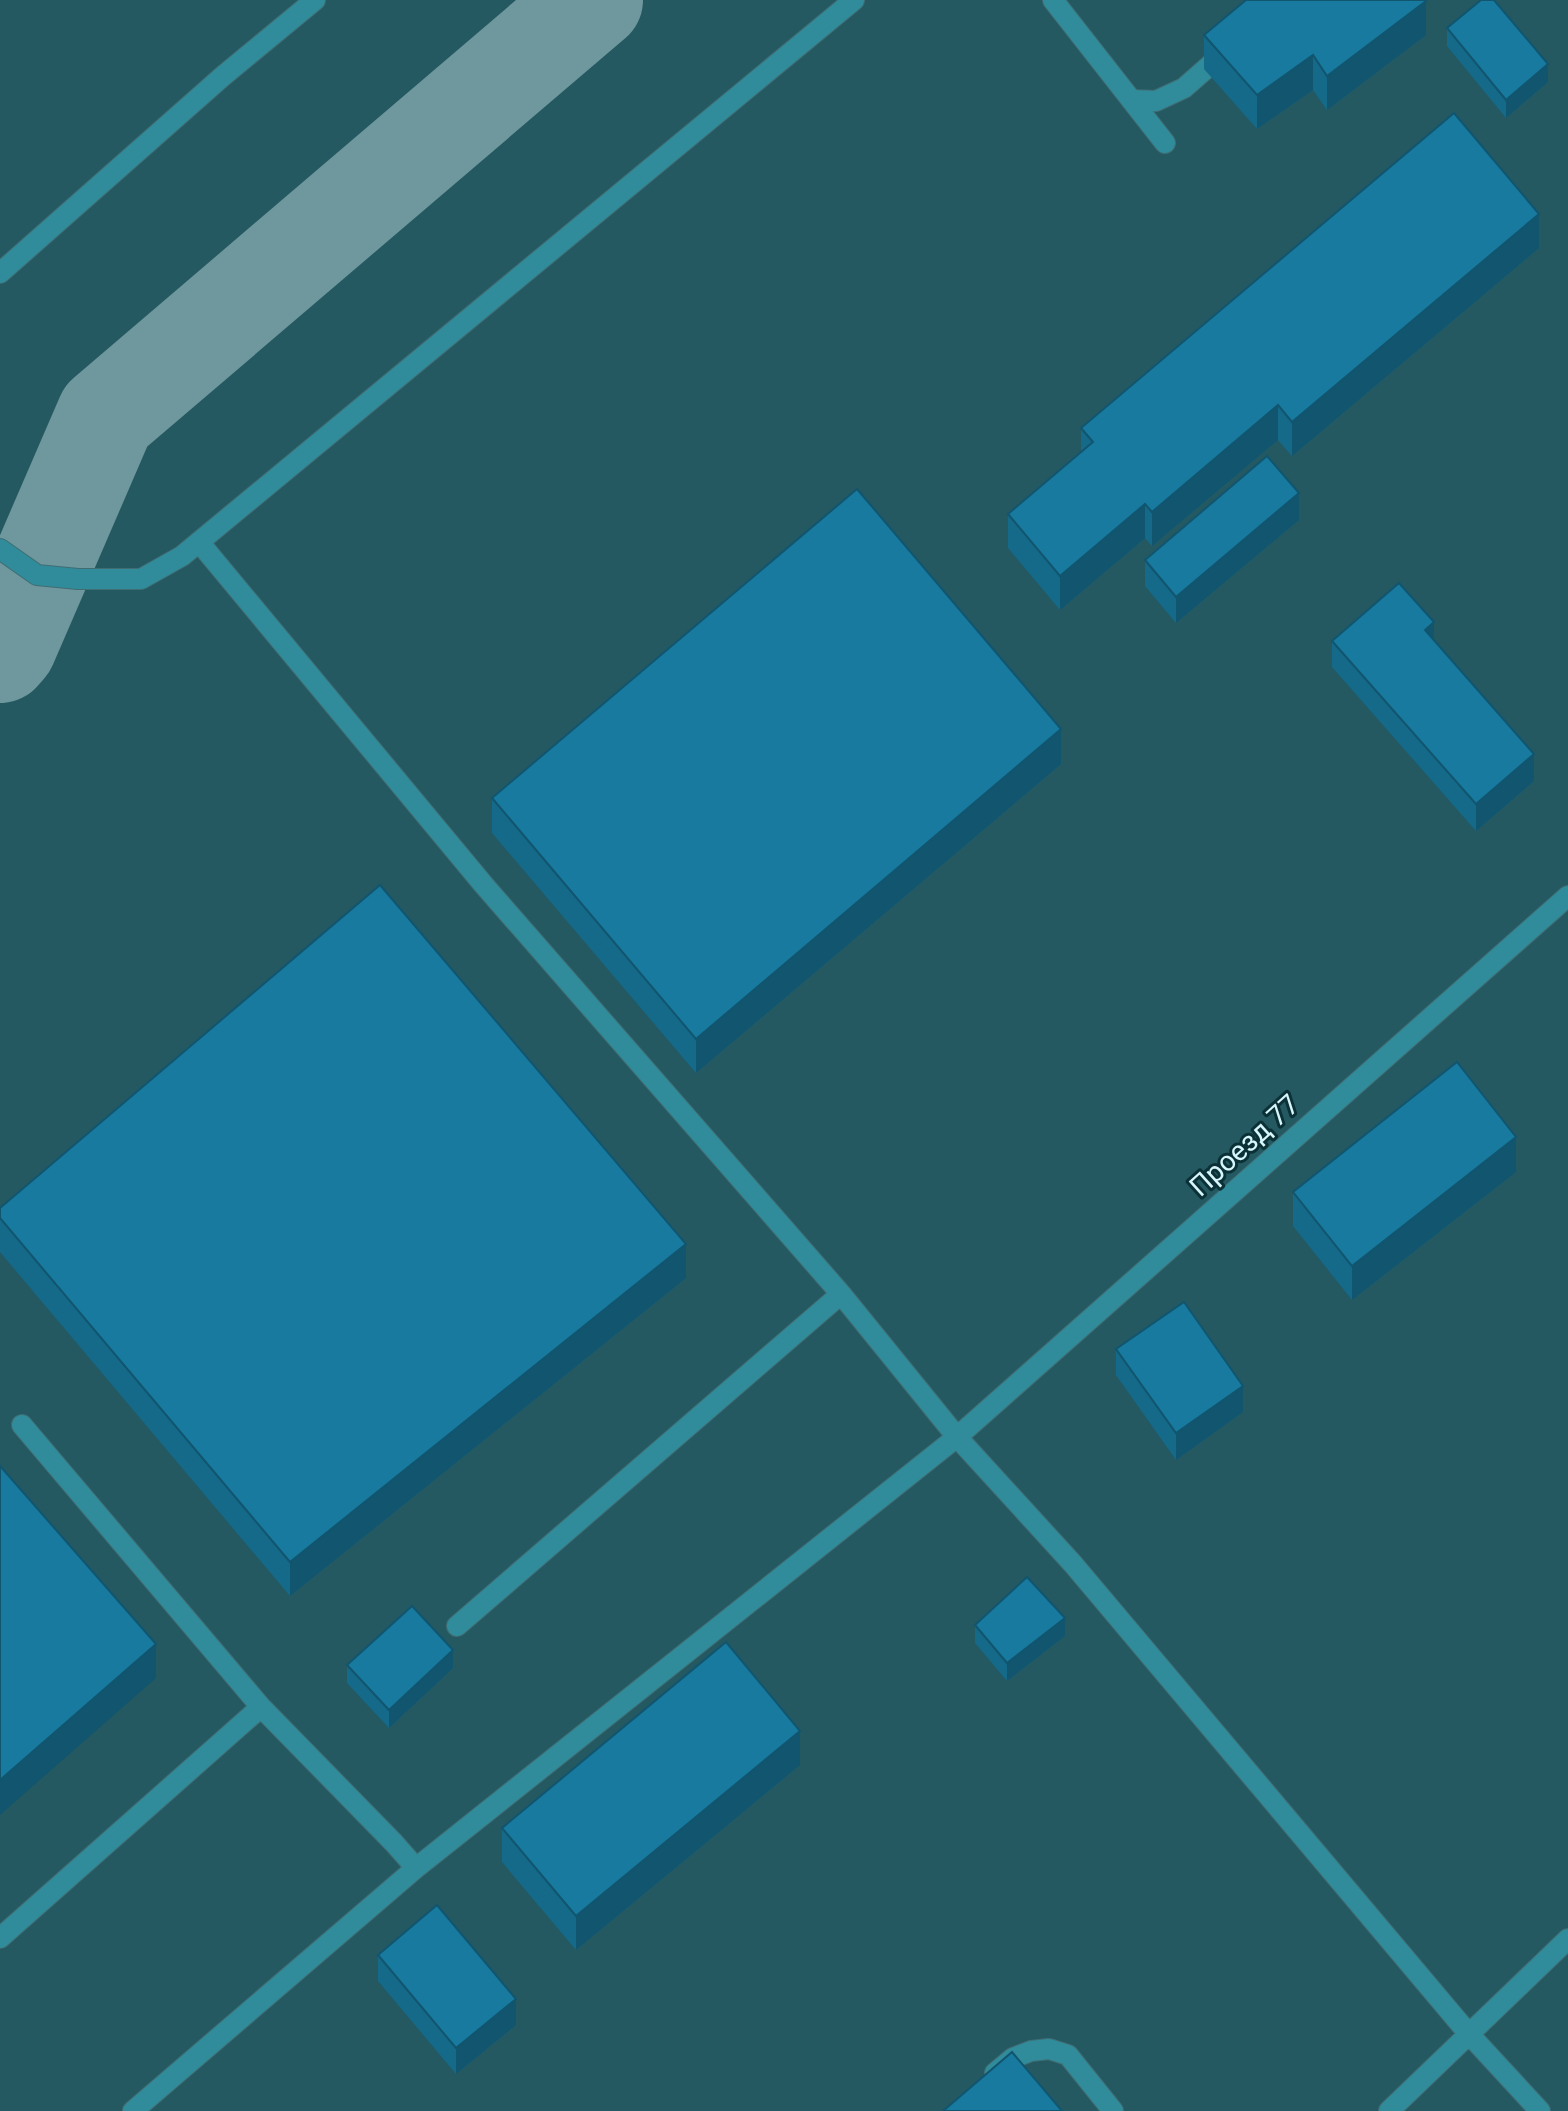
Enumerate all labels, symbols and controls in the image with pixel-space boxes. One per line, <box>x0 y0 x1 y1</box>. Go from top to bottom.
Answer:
street label: Проезд 77 <box>1183 1088 1306 1203</box>

